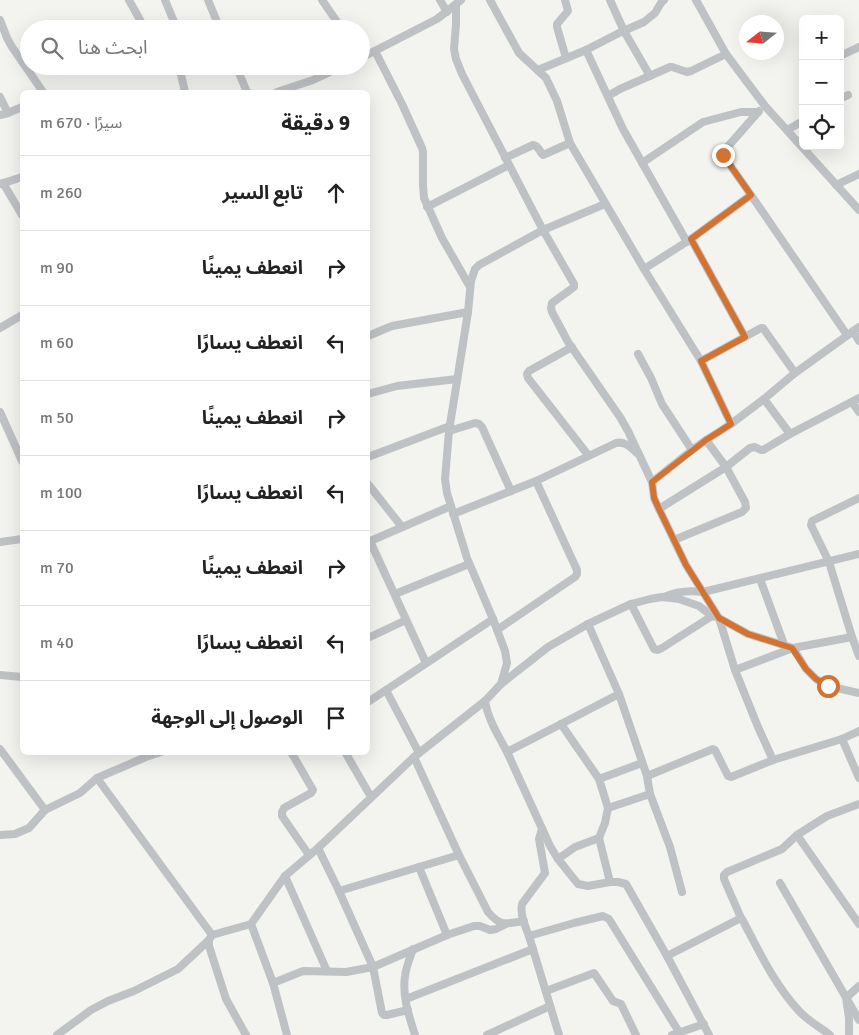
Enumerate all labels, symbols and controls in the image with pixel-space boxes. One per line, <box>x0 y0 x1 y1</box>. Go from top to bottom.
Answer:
north arrow <box>739 15 784 60</box>
map controls <box>799 15 844 150</box>
button: + <box>799 15 844 60</box>
search box <box>20 20 370 75</box>
icon: search <box>38 34 66 62</box>
text: ابحث هنا <box>78 36 148 60</box>
button: − <box>799 60 844 105</box>
button: locate <box>799 105 844 150</box>
text: 9 دقيقة <box>281 110 350 136</box>
text: سيرًا · 670 m <box>40 113 122 133</box>
route end <box>712 144 735 167</box>
icon: ahead <box>322 179 350 207</box>
text: تابع السير <box>223 181 303 205</box>
text: 260 m <box>40 183 82 203</box>
icon: right <box>322 254 350 282</box>
text: انعطف يمينًا <box>202 256 303 280</box>
text: 90 m <box>40 258 74 278</box>
icon: left <box>322 329 350 357</box>
text: انعطف يسارًا <box>197 331 303 355</box>
text: 60 m <box>40 333 74 353</box>
icon: right <box>322 404 350 432</box>
text: انعطف يمينًا <box>202 406 303 430</box>
text: 50 m <box>40 408 74 428</box>
icon: left <box>322 479 350 507</box>
text: انعطف يسارًا <box>197 481 303 505</box>
text: 100 m <box>40 483 82 503</box>
icon: right <box>322 554 350 582</box>
text: انعطف يمينًا <box>202 556 303 580</box>
text: 70 m <box>40 558 74 578</box>
icon: left <box>322 629 350 657</box>
text: انعطف يسارًا <box>197 631 303 655</box>
text: 40 m <box>40 633 74 653</box>
route start <box>817 675 840 698</box>
icon: arrive <box>322 704 350 732</box>
text: الوصول إلى الوجهة <box>151 706 303 730</box>

